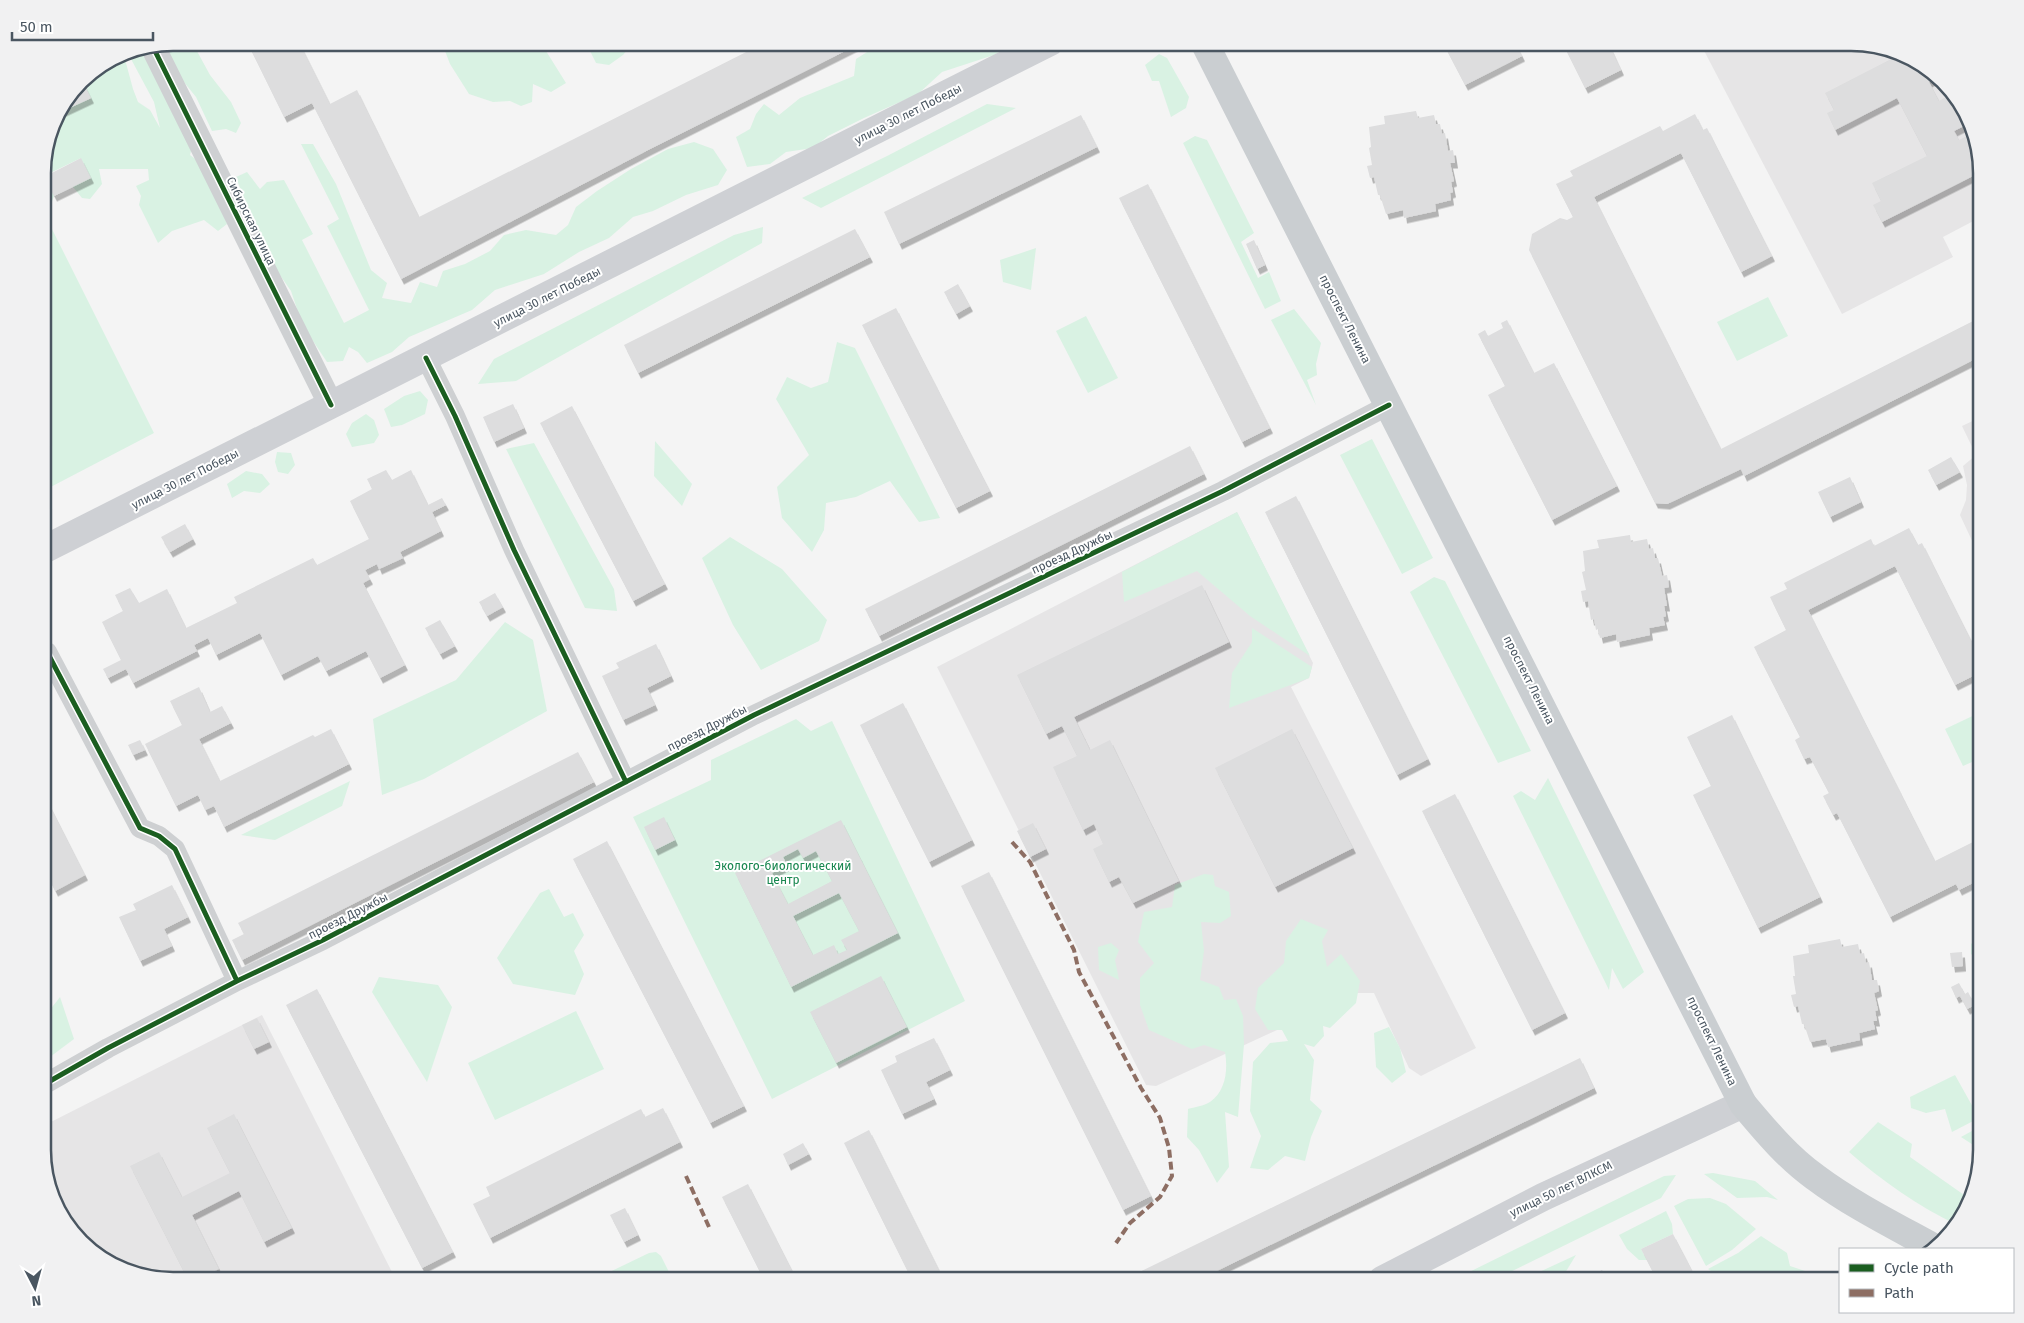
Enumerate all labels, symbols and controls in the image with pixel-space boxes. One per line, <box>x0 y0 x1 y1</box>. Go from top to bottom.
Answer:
scale bar <box>12 10 154 42</box>
text: 50 m <box>20 18 53 36</box>
street label: улица 30 лет Победы <box>852 81 964 147</box>
street label: Сибирская улица <box>224 175 278 267</box>
street label: улица 30 лет Победы <box>491 264 603 330</box>
street label: проспект Ленина <box>1317 272 1373 366</box>
street label: улица 30 лет Победы <box>129 446 241 512</box>
street label: проезд Дружбы <box>1029 527 1115 577</box>
street label: проспект Ленина <box>1501 633 1557 727</box>
street label: проезд Дружбы <box>665 702 749 754</box>
park label: Эколого-биологический центр <box>715 859 851 887</box>
street label: проезд Дружбы <box>306 890 390 942</box>
street label: проспект Ленина <box>1684 994 1740 1088</box>
street label: улица 50 лет ВЛКСМ <box>1507 1158 1615 1220</box>
legend <box>1839 1248 2014 1313</box>
text: Cycle path <box>1884 1259 1954 1277</box>
north arrow <box>10 1263 60 1313</box>
text: Path <box>1884 1284 1914 1302</box>
text: N <box>31 1291 42 1309</box>

